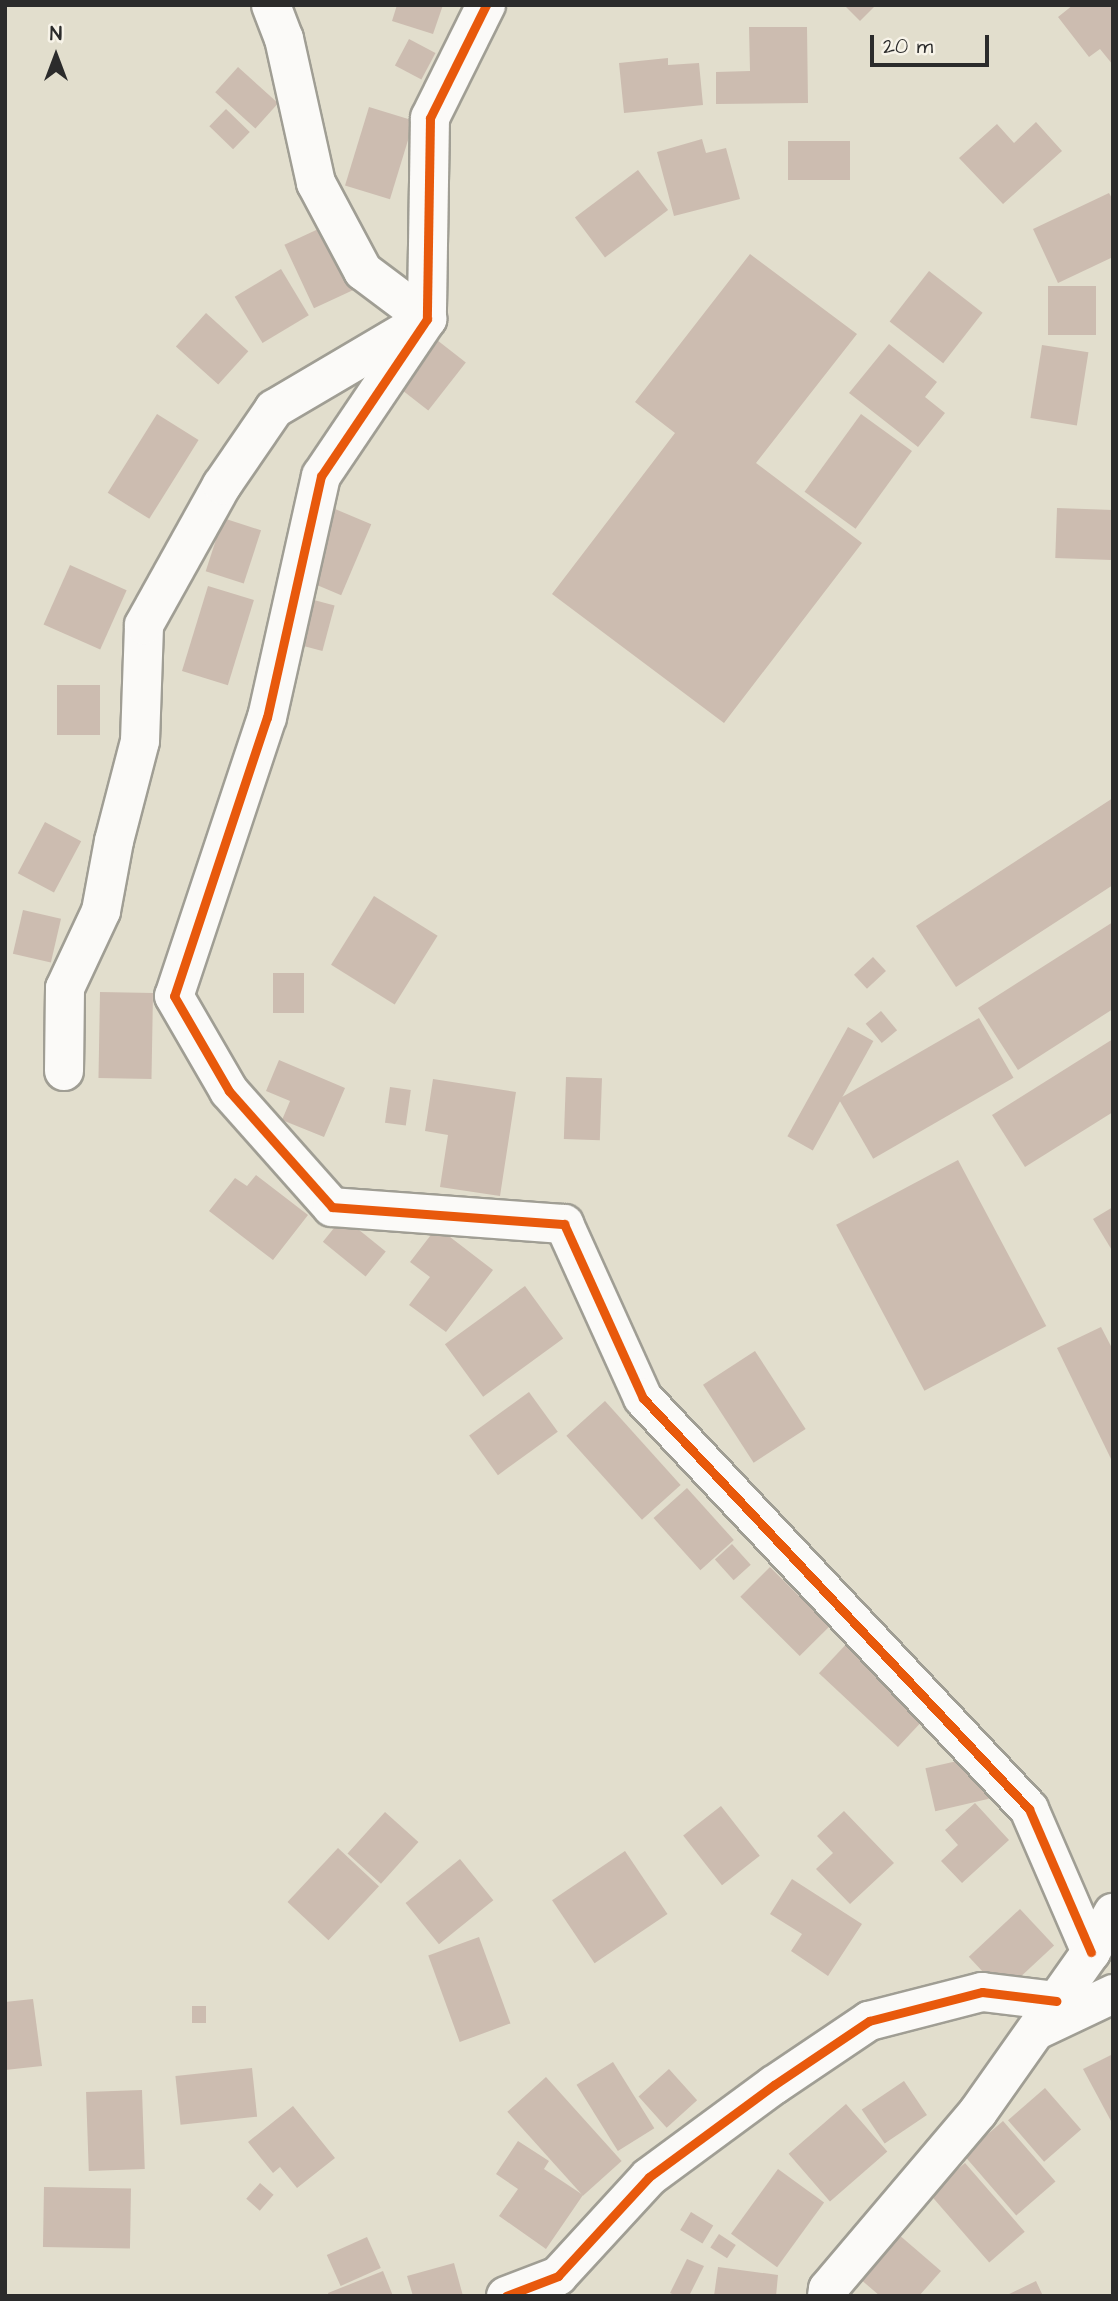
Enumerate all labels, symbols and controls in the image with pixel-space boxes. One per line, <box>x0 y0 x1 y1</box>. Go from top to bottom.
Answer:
north arrow <box>21 21 91 91</box>
text: N <box>50 21 62 48</box>
scale bar <box>873 21 992 65</box>
text: 20 m <box>883 32 933 61</box>

